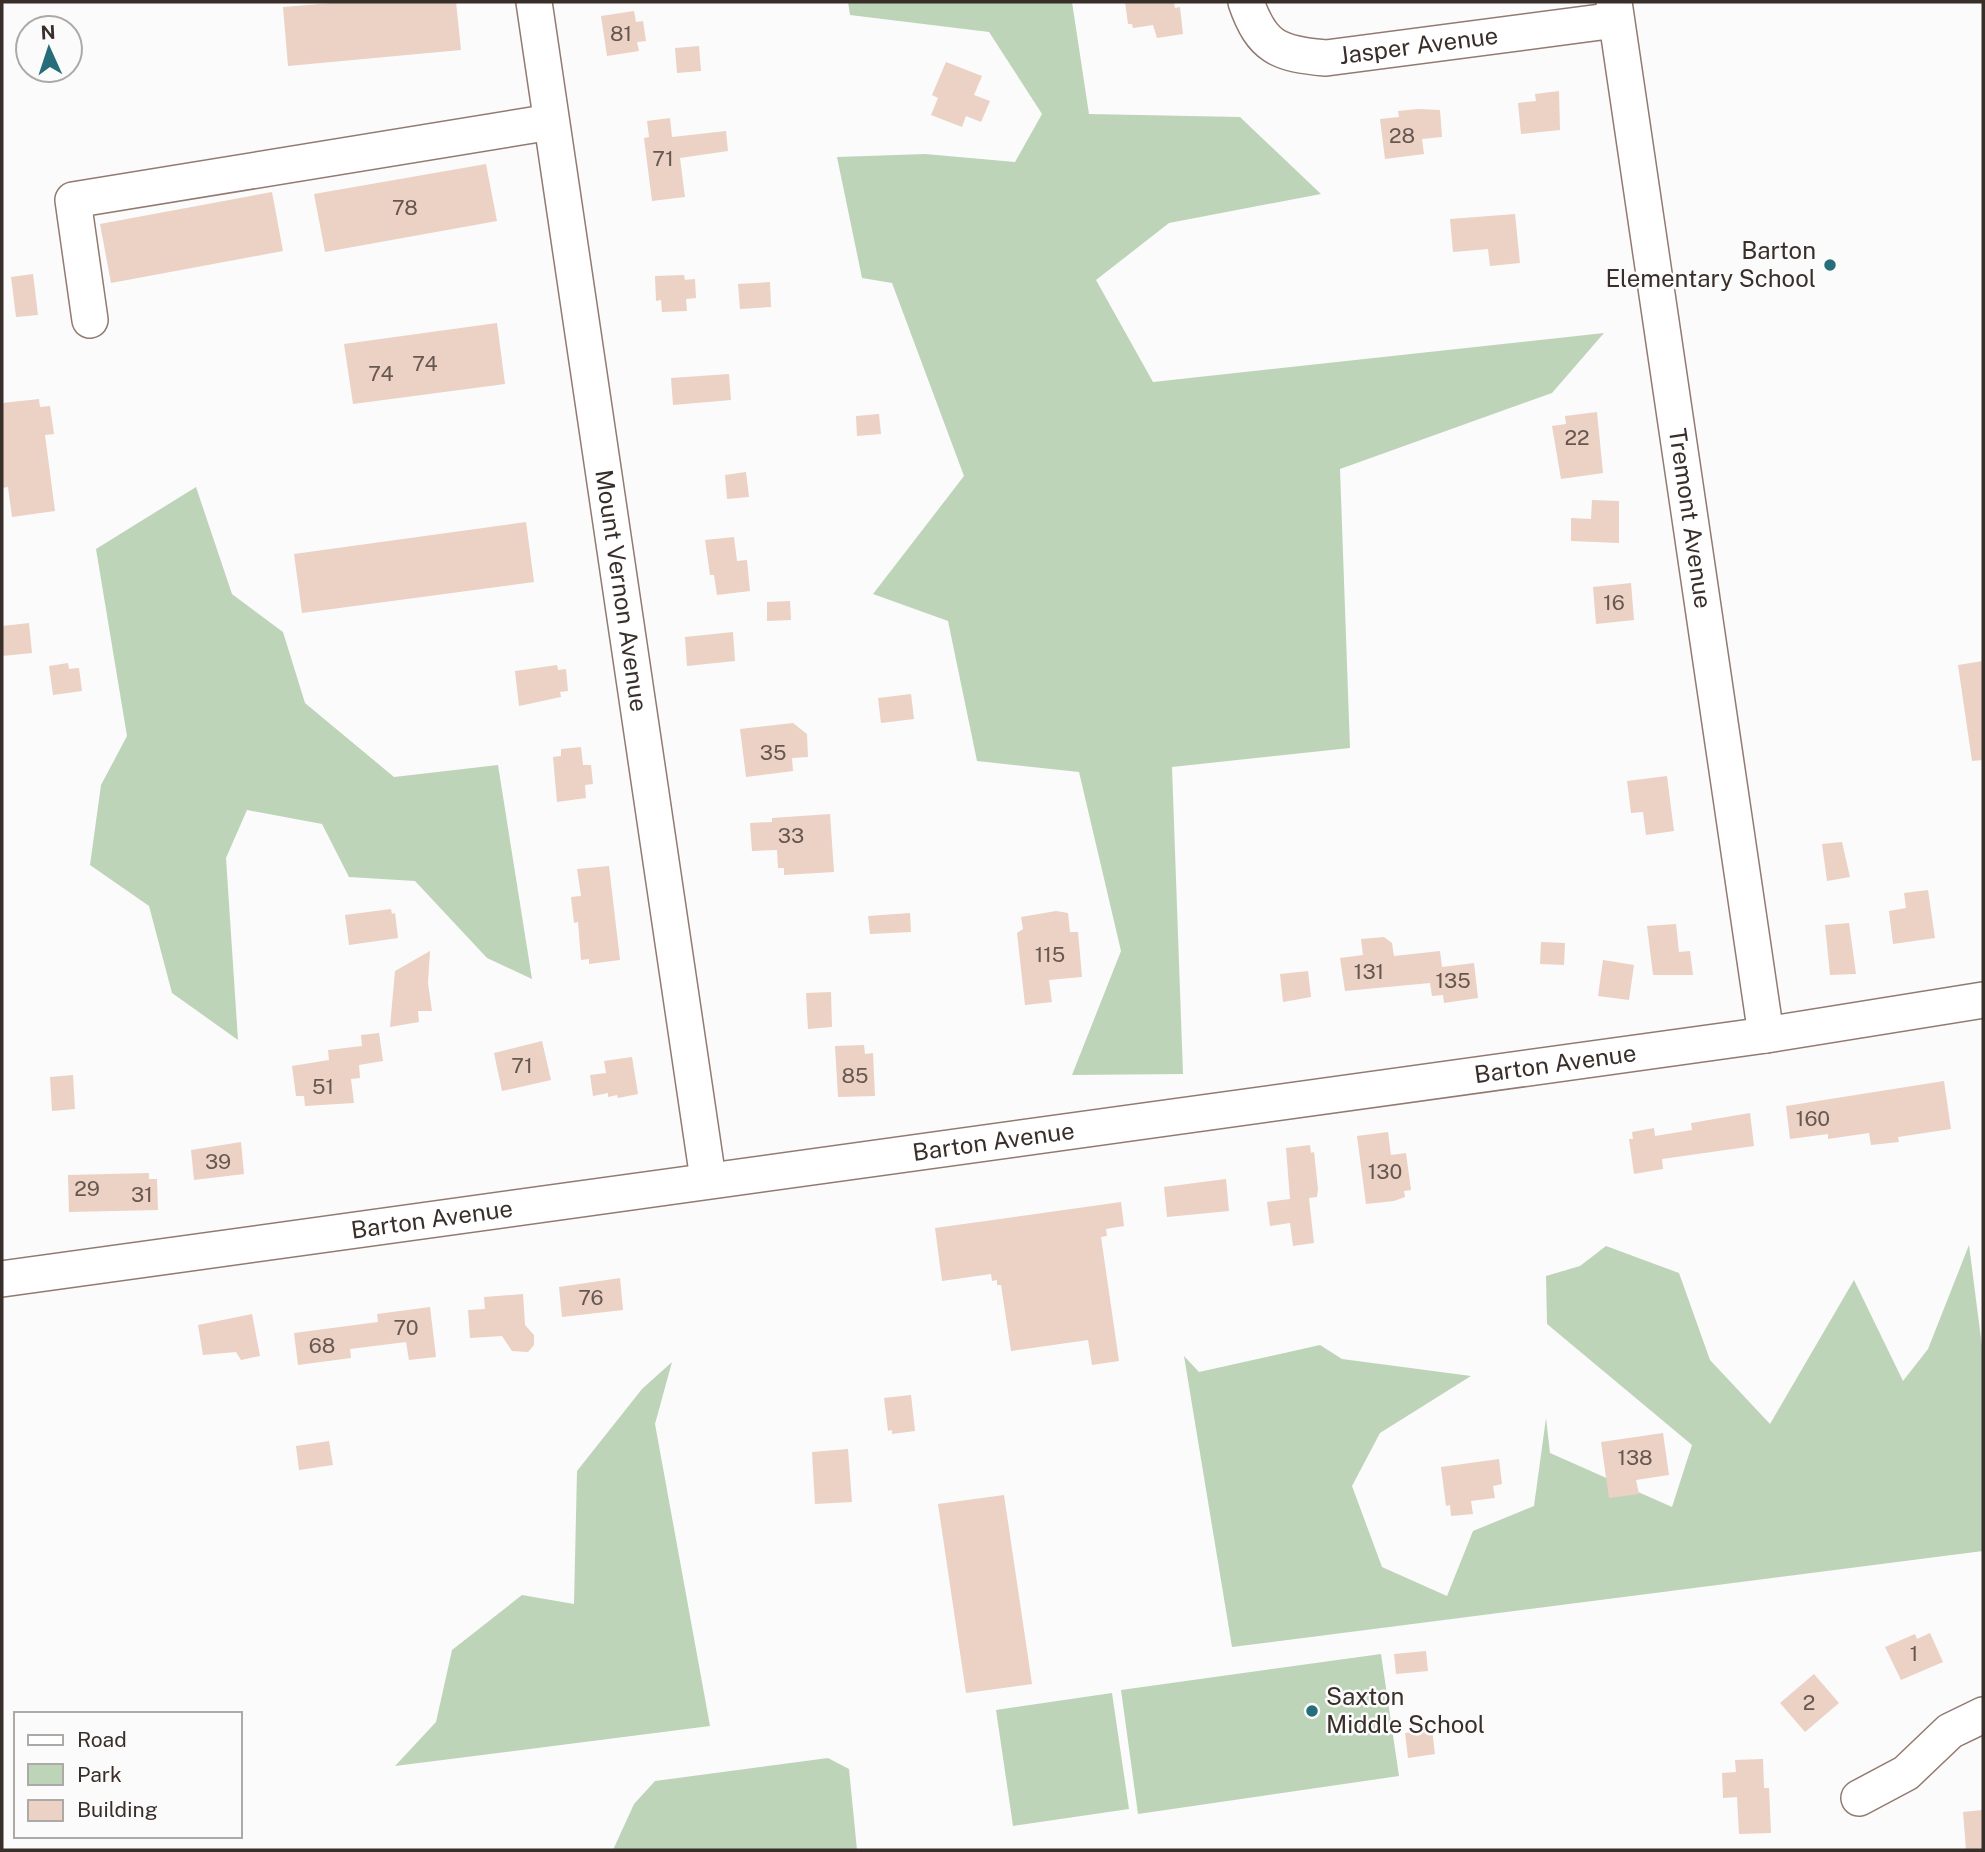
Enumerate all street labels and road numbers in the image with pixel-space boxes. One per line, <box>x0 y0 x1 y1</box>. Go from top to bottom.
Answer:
street label: Jasper Avenue <box>1337 21 1500 69</box>
street label: Tremont Avenue <box>1664 426 1718 610</box>
street label: Mount Vernon Avenue <box>590 468 654 713</box>
street label: Barton Avenue <box>1472 1038 1638 1088</box>
street label: Barton Avenue <box>911 1116 1076 1166</box>
street label: Barton Avenue <box>349 1193 515 1244</box>

